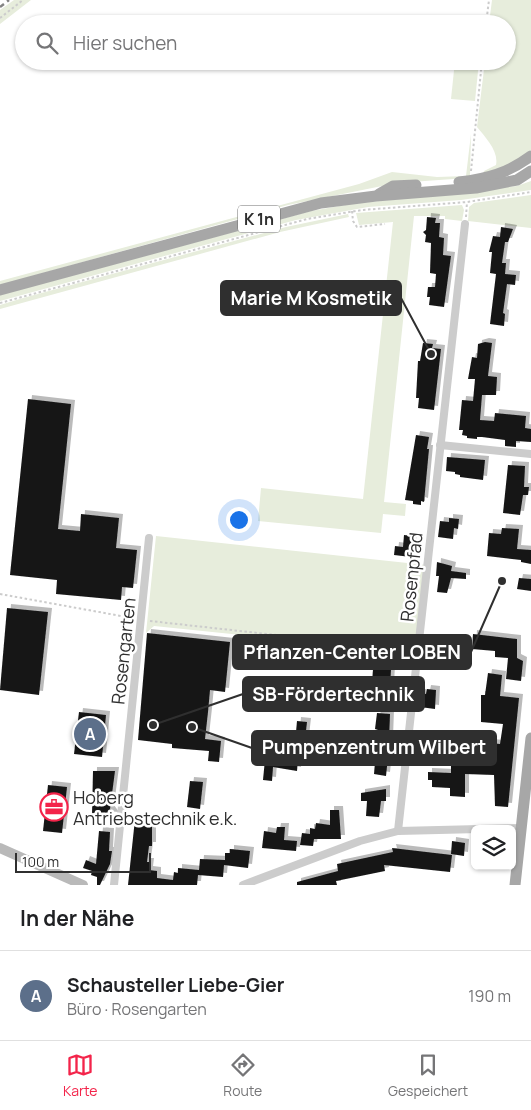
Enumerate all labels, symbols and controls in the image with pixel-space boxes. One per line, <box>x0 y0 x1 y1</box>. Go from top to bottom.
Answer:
search box <box>15 15 516 70</box>
icon: search <box>33 29 61 57</box>
text: Hier suchen <box>73 30 177 56</box>
road number: K 1n <box>238 205 280 232</box>
callout: Marie M Kosmetik <box>221 281 401 315</box>
text: Marie M Kosmetik <box>231 285 392 311</box>
your location <box>226 507 252 533</box>
street label: Rosenpfad <box>394 531 428 623</box>
street label: Rosengarten <box>105 596 141 706</box>
callout: Pflanzen-Center LOBEN <box>233 635 471 669</box>
text: Pflanzen-Center LOBEN <box>243 639 461 665</box>
callout: SB-Fördertechnik <box>243 677 424 711</box>
text: SB-Fördertechnik <box>252 681 414 707</box>
pin: A <box>74 715 106 753</box>
callout: Pumpenzentrum Wilbert <box>252 731 496 765</box>
text: Pumpenzentrum Wilbert <box>262 734 486 760</box>
place label: Hoberg Antriebstechnik e.k. <box>73 785 237 830</box>
office icon: Hoberg Antriebstechnik e.k. <box>39 792 69 822</box>
map controls <box>471 825 516 870</box>
button: layers <box>471 825 516 870</box>
scale bar <box>15 850 151 873</box>
text: 100 m <box>22 852 59 871</box>
text: In der Nähe <box>20 904 134 932</box>
text: Schausteller Liebe-Gier <box>67 972 284 998</box>
text: A <box>31 985 41 1007</box>
text: 190 m <box>468 985 511 1007</box>
text: Büro · Rosengarten <box>67 998 207 1020</box>
tab: Karte <box>63 1051 98 1100</box>
tab: Route <box>223 1051 262 1100</box>
tab: Gespeichert <box>388 1051 468 1100</box>

